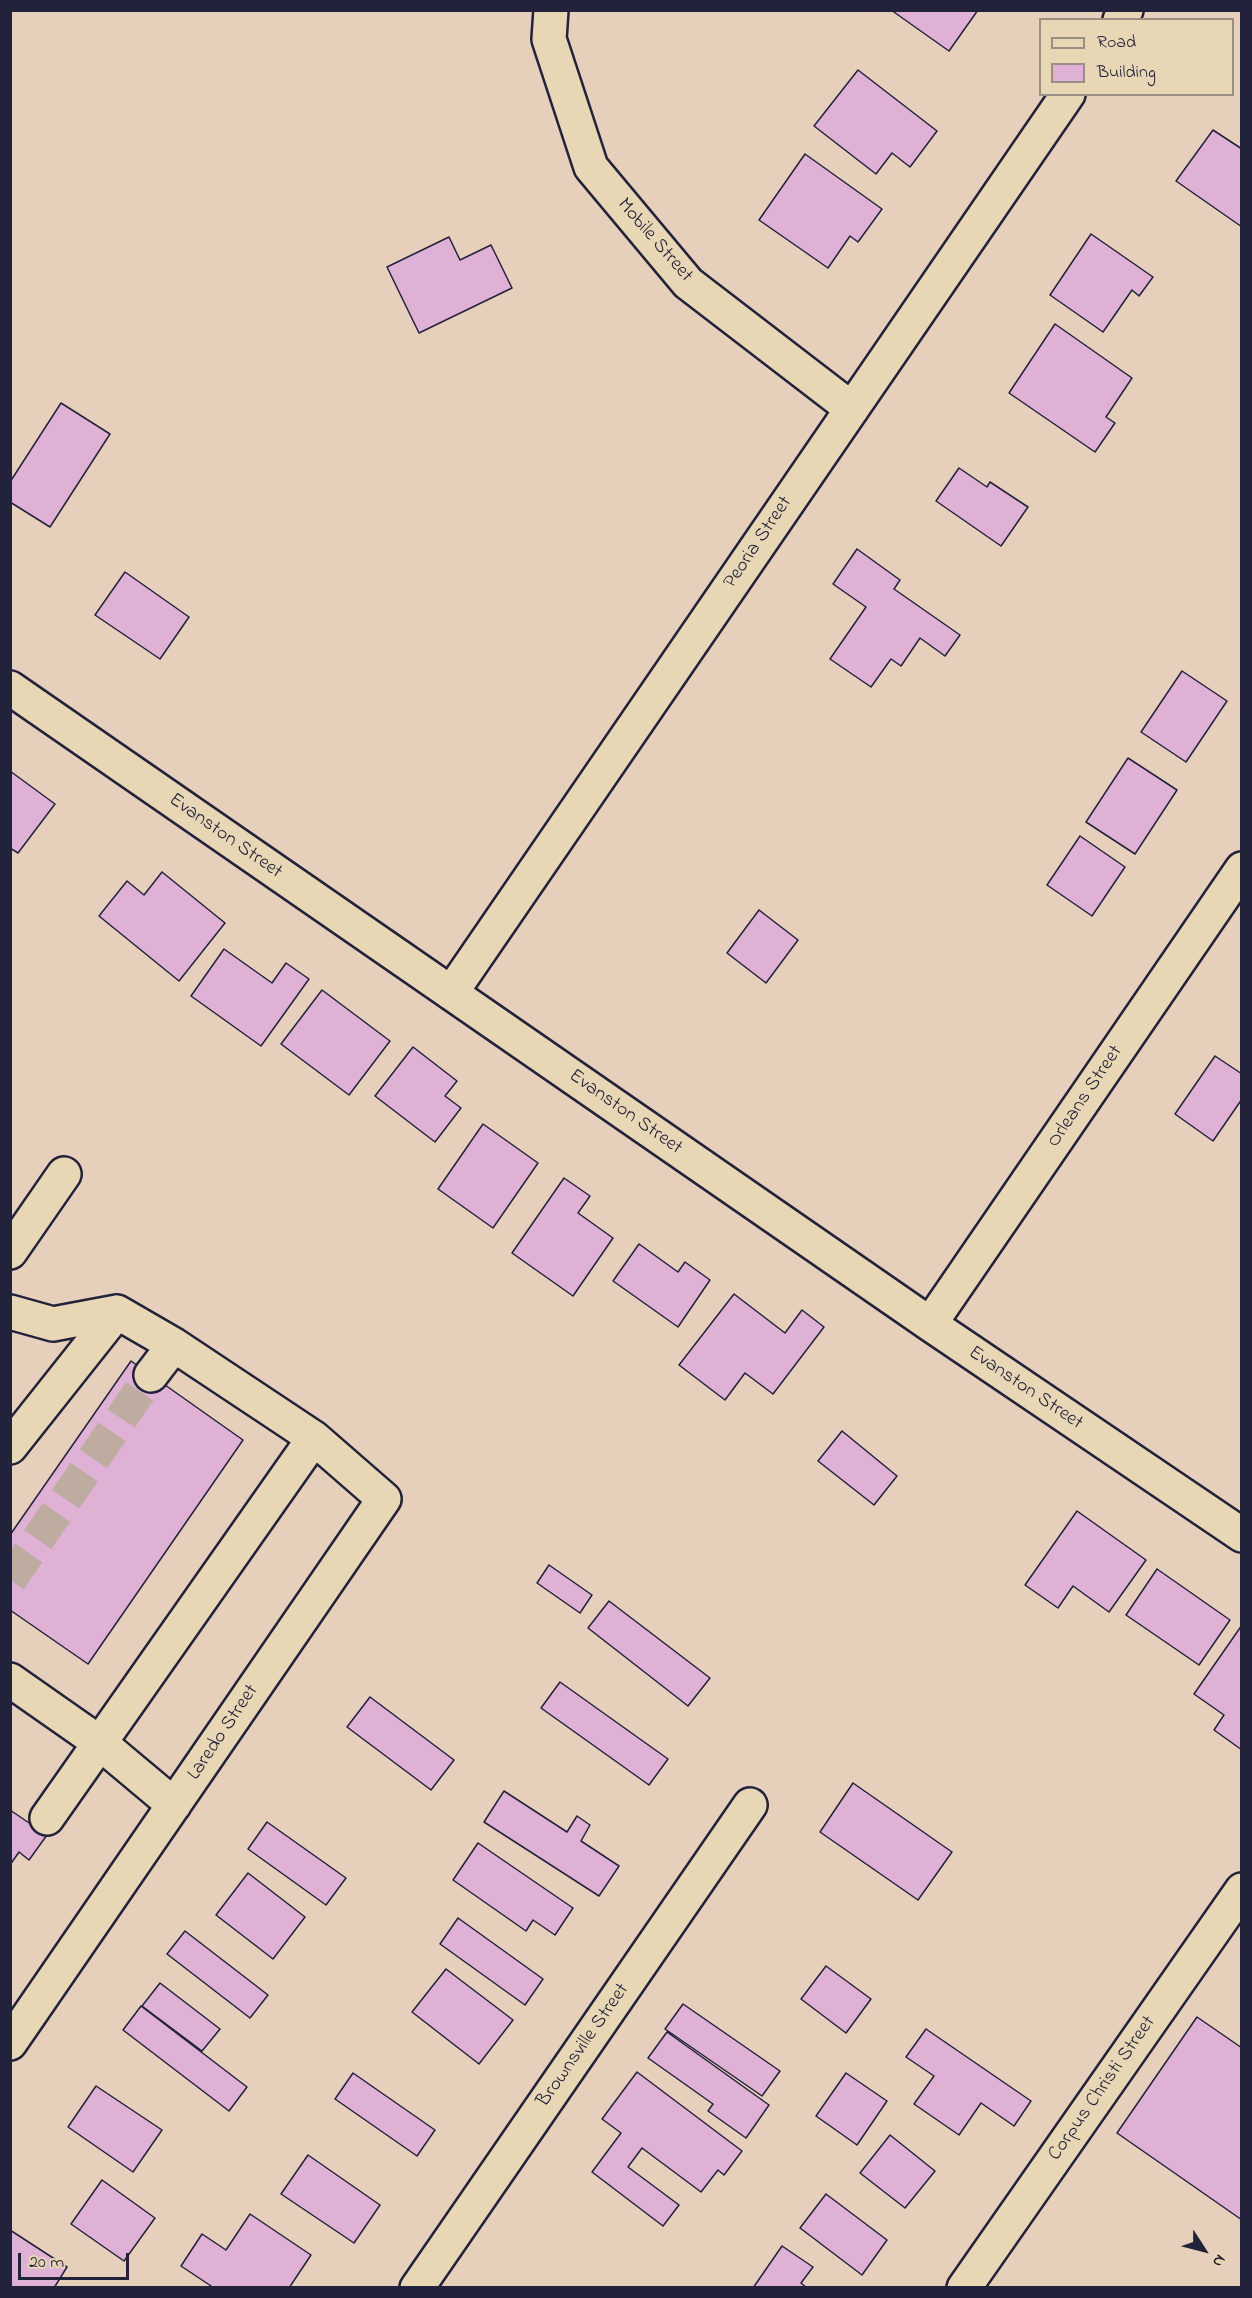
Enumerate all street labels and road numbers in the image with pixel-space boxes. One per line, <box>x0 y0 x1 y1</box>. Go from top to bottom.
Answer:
street label: Mobile Street <box>611 194 697 288</box>
street label: Peoria Street <box>719 492 799 594</box>
street label: Evanston Street <box>164 789 286 885</box>
street label: Orleans Street <box>1043 1041 1129 1153</box>
street label: Evanston Street <box>564 1065 686 1161</box>
street label: Evanston Street <box>963 1342 1087 1436</box>
street label: Laredo Street <box>183 1681 265 1785</box>
street label: Brownsville Street <box>532 1979 636 2113</box>
street label: Corpus Christi Street <box>1044 2012 1162 2166</box>

